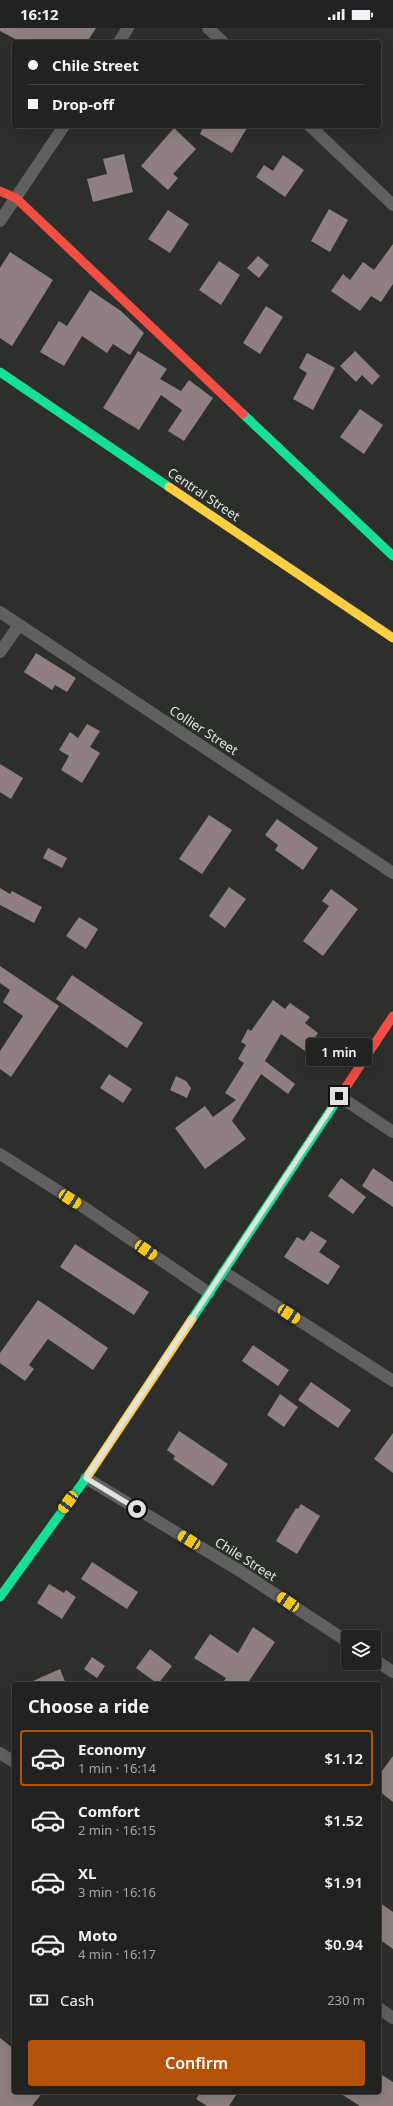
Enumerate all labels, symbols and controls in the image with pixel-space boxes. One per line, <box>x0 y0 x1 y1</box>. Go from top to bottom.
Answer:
text: 16:12 <box>20 4 59 24</box>
text: Chile Street <box>52 55 139 75</box>
text: Drop-off <box>52 94 114 114</box>
street label: Central Street <box>164 463 244 525</box>
street label: Collier Street <box>166 701 242 759</box>
callout: 1 min <box>306 1038 372 1066</box>
text: 1 min <box>321 1043 357 1061</box>
route end <box>330 1087 348 1105</box>
car <box>57 1187 83 1211</box>
car <box>133 1238 159 1262</box>
car <box>276 1302 302 1326</box>
car <box>56 1489 80 1515</box>
route start <box>128 1500 146 1518</box>
car <box>176 1529 202 1551</box>
street label: Chile Street <box>212 1533 281 1585</box>
car <box>275 1590 301 1614</box>
map controls <box>341 1630 381 1670</box>
button: layers <box>341 1630 381 1670</box>
text: Choose a ride <box>28 1694 149 1718</box>
text: Economy <box>78 1739 146 1759</box>
icon: car <box>30 1740 66 1776</box>
text: $1.12 <box>325 1748 363 1768</box>
text: 1 min · 16:14 <box>78 1759 156 1777</box>
text: Comfort <box>78 1801 140 1821</box>
icon: car <box>30 1802 66 1838</box>
text: $1.52 <box>325 1810 363 1830</box>
text: 2 min · 16:15 <box>78 1821 156 1839</box>
text: XL <box>78 1863 96 1883</box>
icon: car <box>30 1864 66 1900</box>
text: $1.91 <box>325 1872 363 1892</box>
text: 3 min · 16:16 <box>78 1883 156 1901</box>
text: Moto <box>78 1925 117 1945</box>
icon: car <box>30 1926 66 1962</box>
text: $0.94 <box>325 1934 363 1954</box>
text: 4 min · 16:17 <box>78 1945 156 1963</box>
icon: cash <box>28 1989 50 2011</box>
text: Cash <box>60 1990 94 2010</box>
text: 230 m <box>327 1991 365 2009</box>
button: Confirm <box>28 2040 365 2086</box>

